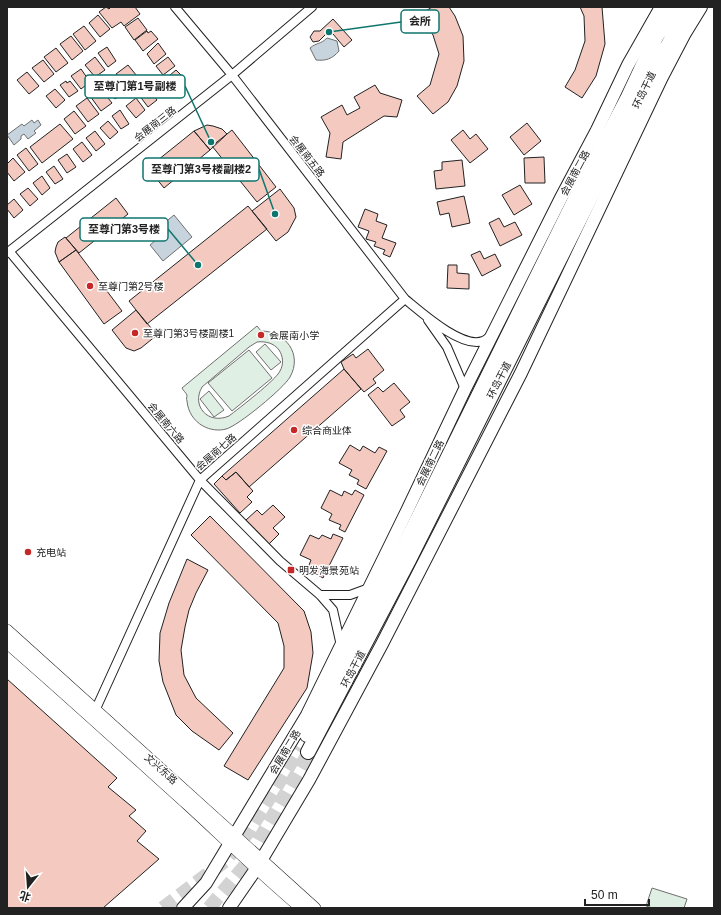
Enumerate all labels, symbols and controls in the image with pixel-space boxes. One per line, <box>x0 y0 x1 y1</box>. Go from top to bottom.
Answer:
callout: 会所 <box>401 10 439 33</box>
text: 会所 <box>409 15 431 27</box>
street label: 环岛干道 <box>630 70 658 110</box>
callout: 至尊门第1号副楼 <box>85 75 185 98</box>
text: 至尊门第1号副楼 <box>93 80 177 92</box>
street label: 会展南三路 <box>132 104 178 144</box>
street label: 会展南五路 <box>287 133 327 179</box>
street label: 会展南二路 <box>558 148 592 198</box>
callout: 至尊门第3号楼副楼2 <box>143 158 259 181</box>
text: 至尊门第3号楼副楼2 <box>151 163 251 175</box>
callout: 至尊门第3号楼 <box>80 218 168 241</box>
text: 至尊门第3号楼 <box>88 223 160 235</box>
marker: 至尊门第2号楼 <box>85 281 95 291</box>
place label: 至尊门第2号楼 <box>98 281 164 292</box>
marker: 至尊门第3号楼副楼1 <box>130 328 140 338</box>
place label: 至尊门第3号楼副楼1 <box>143 328 235 339</box>
marker: 会展南小学 <box>256 330 266 340</box>
place label: 会展南小学 <box>269 330 319 341</box>
street label: 环岛干道 <box>485 360 513 400</box>
street label: 会展南六路 <box>146 400 186 446</box>
marker: 综合商业体 <box>289 425 299 435</box>
place label: 综合商业体 <box>302 425 352 436</box>
street label: 会展南七路 <box>194 431 238 473</box>
street label: 会展南二路 <box>414 438 446 488</box>
marker: 充电站 <box>23 547 33 557</box>
place label: 充电站 <box>36 547 66 558</box>
marker: 明发海景苑站 <box>286 565 296 575</box>
place label: 明发海景苑站 <box>299 565 359 576</box>
street label: 环岛干道 <box>339 649 367 689</box>
street label: 会展南二路 <box>267 728 303 776</box>
street label: 文兴东路 <box>142 752 180 786</box>
north arrow <box>8 867 48 907</box>
scale bar <box>585 881 649 907</box>
text: 50 m <box>591 888 618 902</box>
text: 北 <box>18 889 32 904</box>

